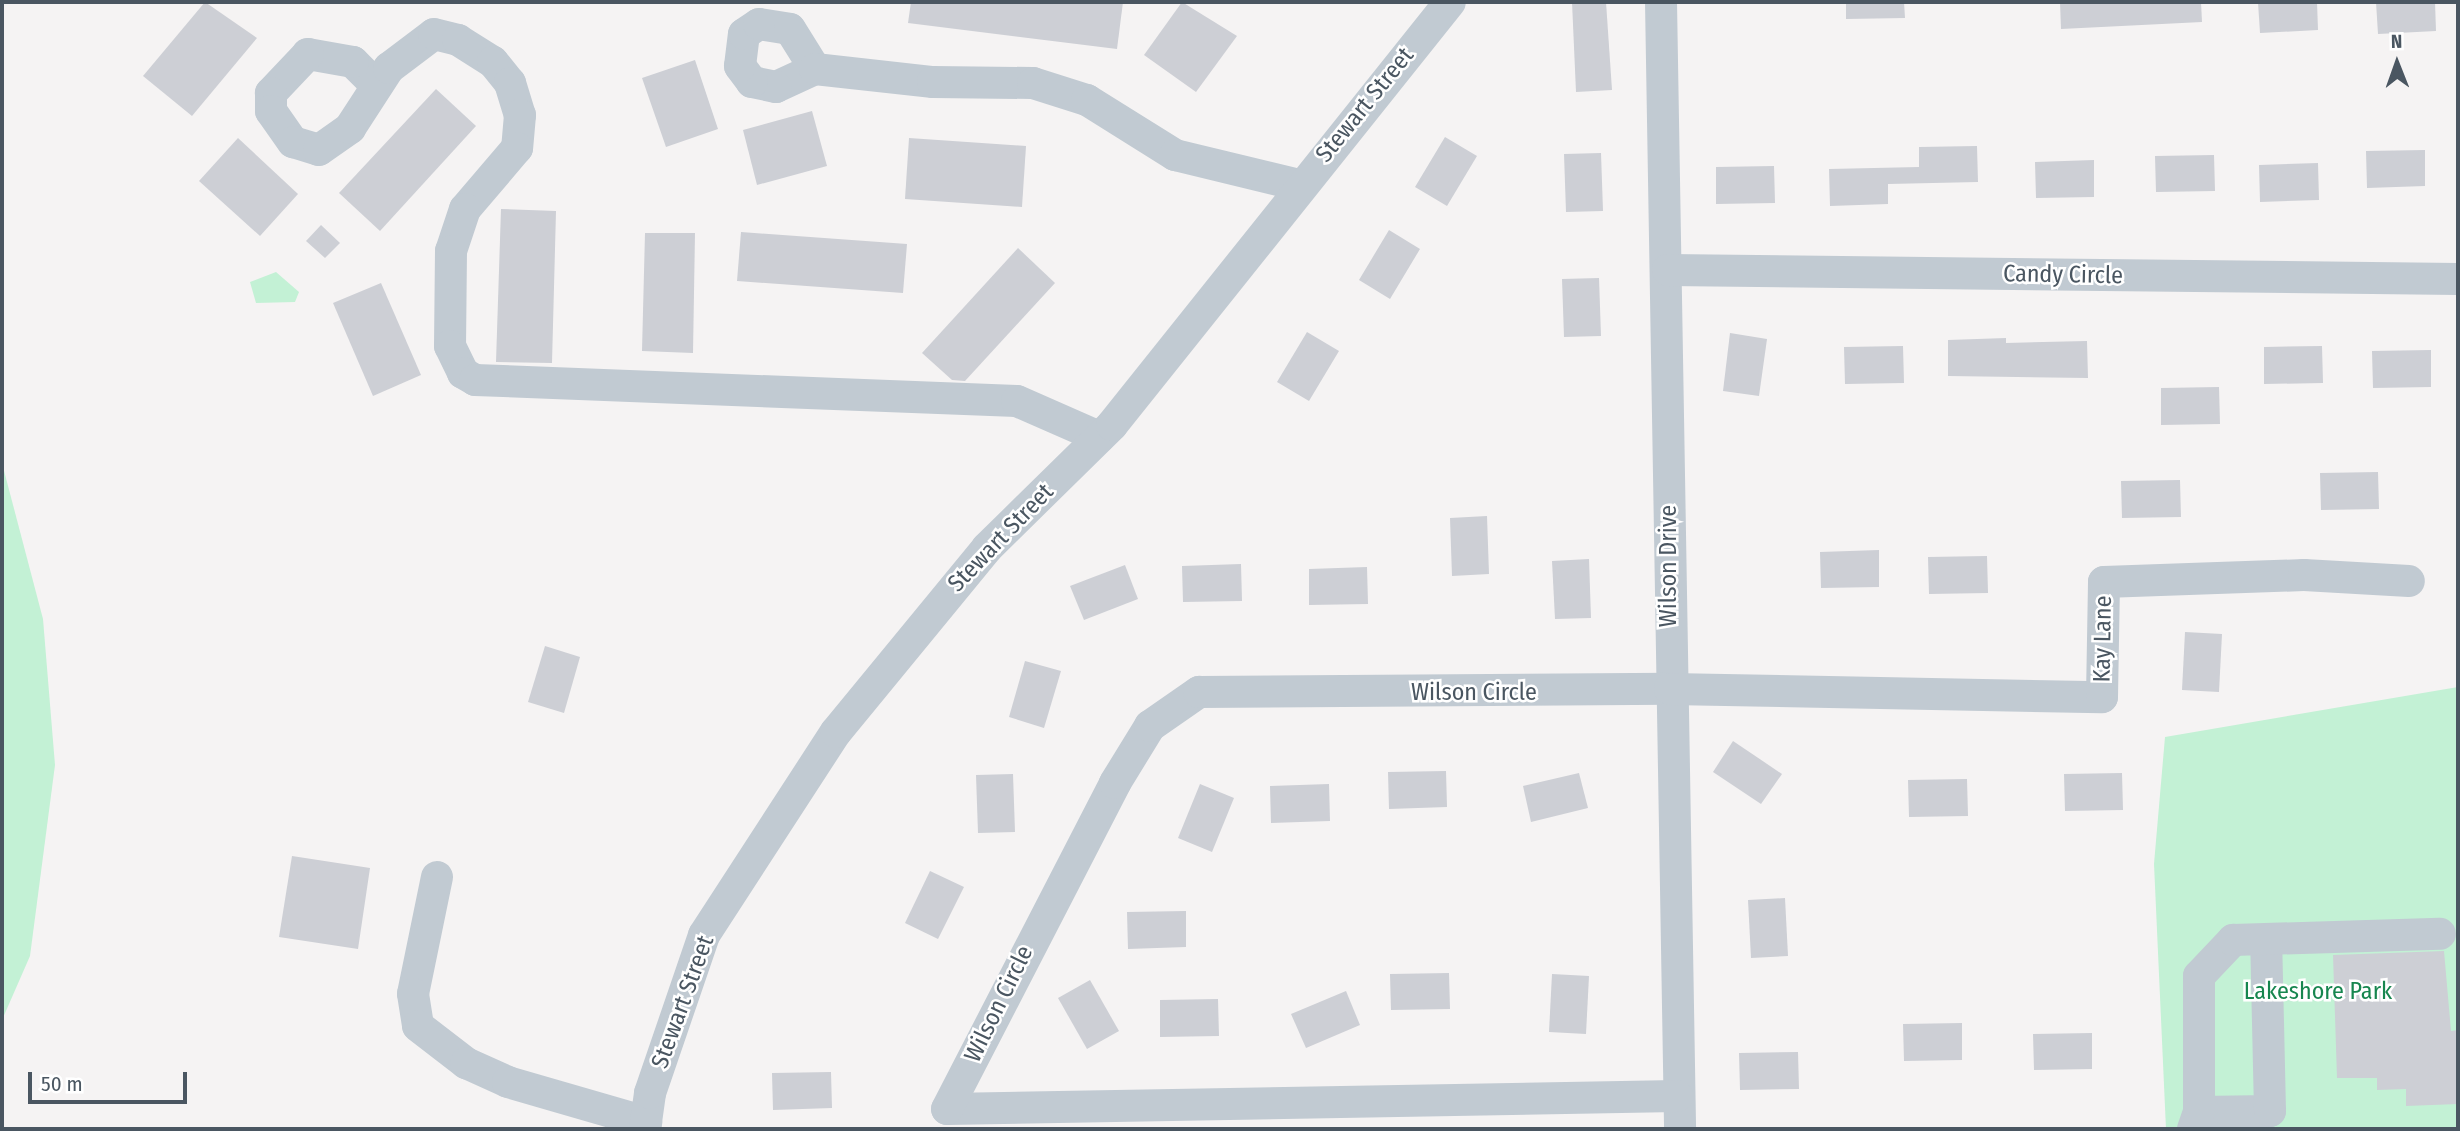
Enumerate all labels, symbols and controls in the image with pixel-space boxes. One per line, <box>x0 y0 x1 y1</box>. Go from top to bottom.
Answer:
north arrow <box>2362 28 2432 98</box>
text: N <box>2391 30 2403 53</box>
street label: Stewart Street <box>1310 42 1420 168</box>
street label: Candy Circle <box>2003 260 2123 290</box>
street label: Stewart Street <box>942 478 1060 598</box>
street label: Wilson Drive <box>1655 505 1683 627</box>
street label: Kay Lane <box>2088 595 2118 683</box>
street label: Wilson Circle <box>1411 679 1537 707</box>
street label: Stewart Street <box>646 932 720 1072</box>
street label: Wilson Circle <box>958 941 1040 1067</box>
park label: Lakeshore Park <box>2244 978 2392 1006</box>
scale bar <box>32 1058 191 1102</box>
text: 50 m <box>41 1071 83 1097</box>

